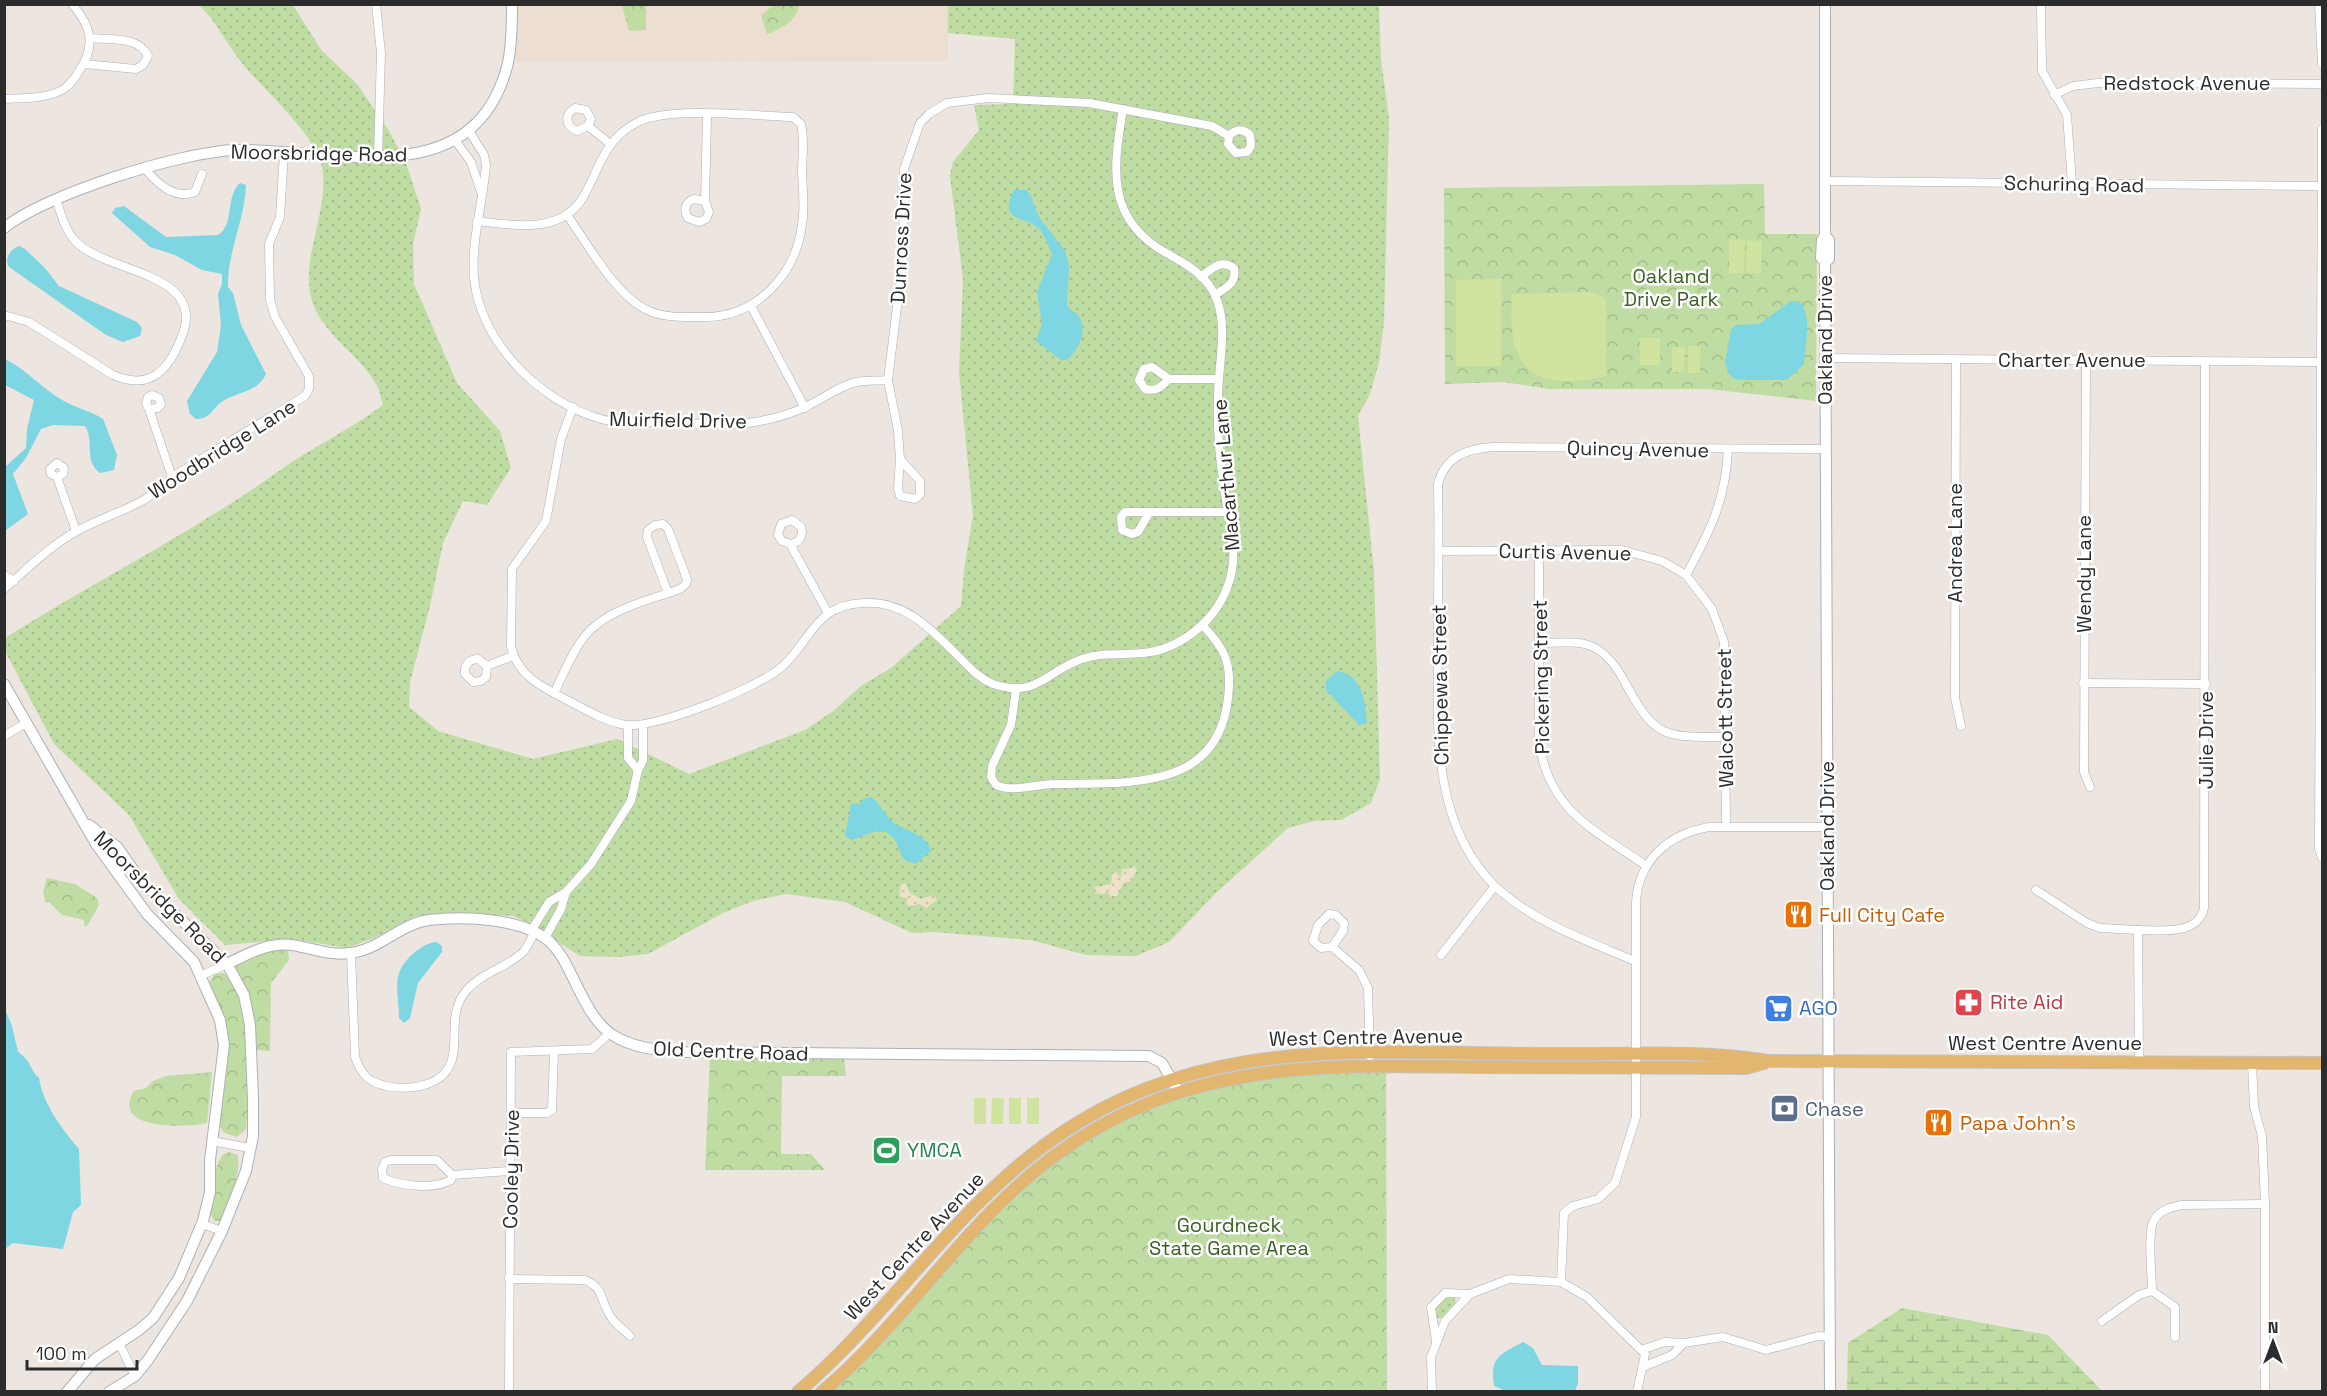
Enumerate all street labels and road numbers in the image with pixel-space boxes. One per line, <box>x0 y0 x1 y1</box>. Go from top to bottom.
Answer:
street label: Redstock Avenue <box>2103 70 2271 96</box>
street label: Moorsbridge Road <box>230 138 408 168</box>
street label: Schuring Road <box>2004 170 2144 198</box>
street label: Dunross Drive <box>885 172 917 304</box>
street label: Oakland Drive <box>1812 275 1838 405</box>
street label: Charter Avenue <box>1998 347 2146 373</box>
street label: Woodbridge Lane <box>143 393 301 505</box>
street label: Macarthur Lane <box>1206 398 1246 552</box>
street label: Muirfield Drive <box>609 406 747 434</box>
street label: Quincy Avenue <box>1567 435 1709 463</box>
street label: Andrea Lane <box>1942 483 1968 603</box>
street label: Wendy Lane <box>2071 515 2097 633</box>
street label: Curtis Avenue <box>1498 538 1632 566</box>
street label: Pickering Street <box>1527 599 1555 755</box>
street label: Chippewa Street <box>1426 604 1454 766</box>
street label: Walcott Street <box>1711 648 1739 788</box>
street label: Julie Drive <box>2193 691 2219 789</box>
street label: Oakland Drive <box>1814 761 1840 891</box>
street label: Moorsbridge Road <box>88 825 232 969</box>
street label: West Centre Avenue <box>1269 1022 1463 1052</box>
street label: West Centre Avenue <box>1948 1030 2142 1056</box>
street label: Old Centre Road <box>653 1035 809 1067</box>
street label: Cooley Drive <box>497 1109 525 1229</box>
street label: West Centre Avenue <box>838 1166 990 1326</box>

